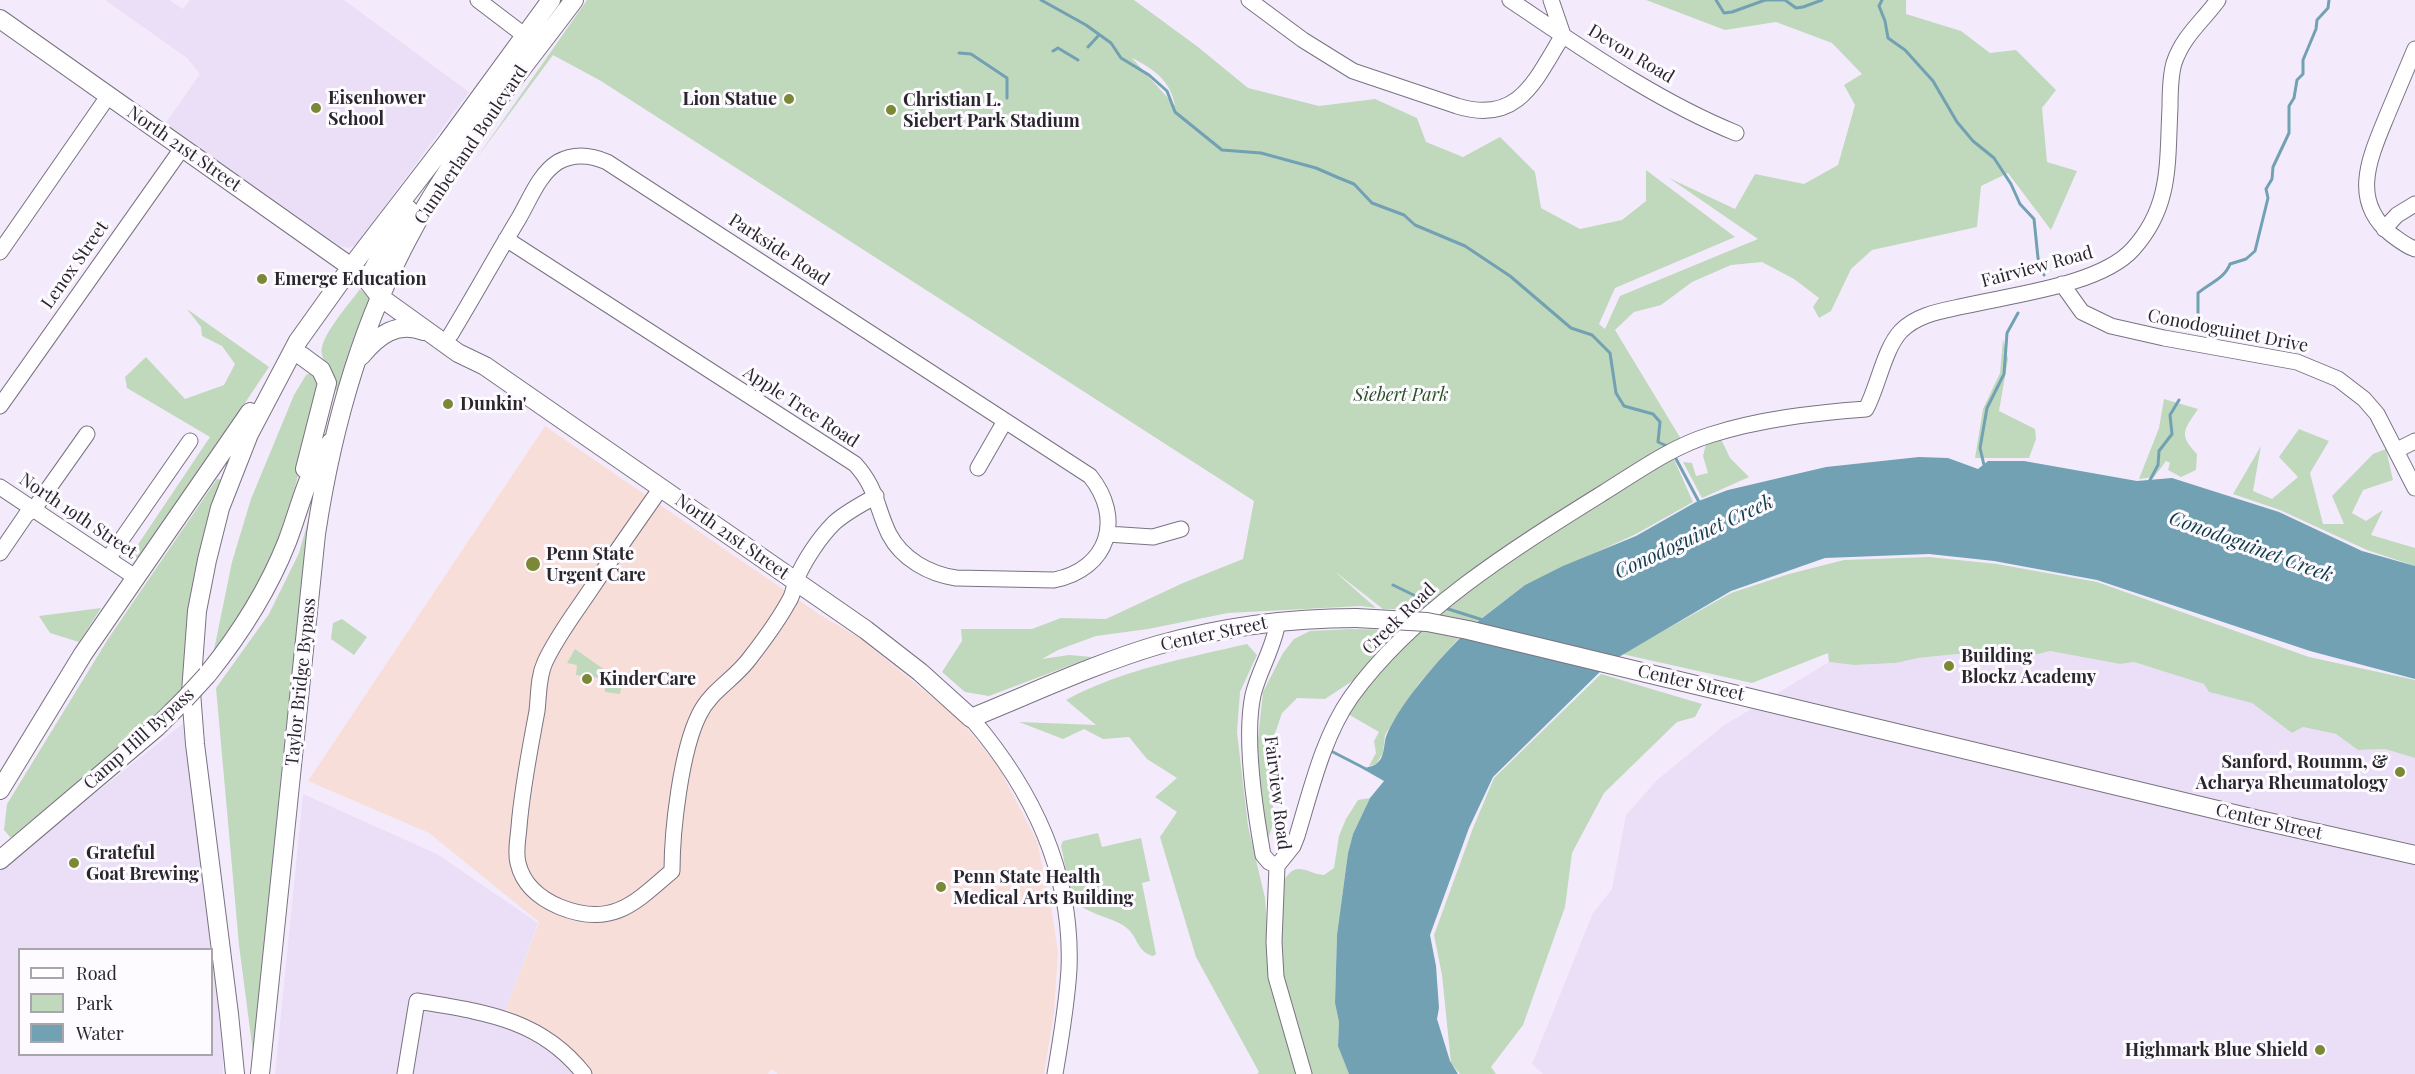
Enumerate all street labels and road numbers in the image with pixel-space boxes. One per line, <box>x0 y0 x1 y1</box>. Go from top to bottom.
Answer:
street label: Devon Road <box>1584 20 1678 88</box>
street label: Cumberland Boulevard <box>410 62 532 228</box>
street label: North 21st Street <box>123 102 245 196</box>
street label: Parkside Road <box>725 210 833 290</box>
street label: Lenox Street <box>37 217 113 313</box>
street label: Fairview Road <box>1979 242 2095 292</box>
street label: Conodoguinet Drive <box>2146 305 2310 357</box>
street label: Apple Tree Road <box>739 362 863 452</box>
street label: North 19th Street <box>15 469 141 563</box>
street label: North 21st Street <box>671 490 793 584</box>
street label: Creek Road <box>1358 579 1440 659</box>
street label: Taylor Bridge Bypass <box>281 597 321 767</box>
street label: Center Street <box>1159 612 1269 656</box>
street label: Center Street <box>1636 660 1746 706</box>
street label: Camp Hill Bypass <box>79 684 199 794</box>
street label: Fairview Road <box>1259 735 1295 851</box>
street label: Center Street <box>2214 799 2324 845</box>

